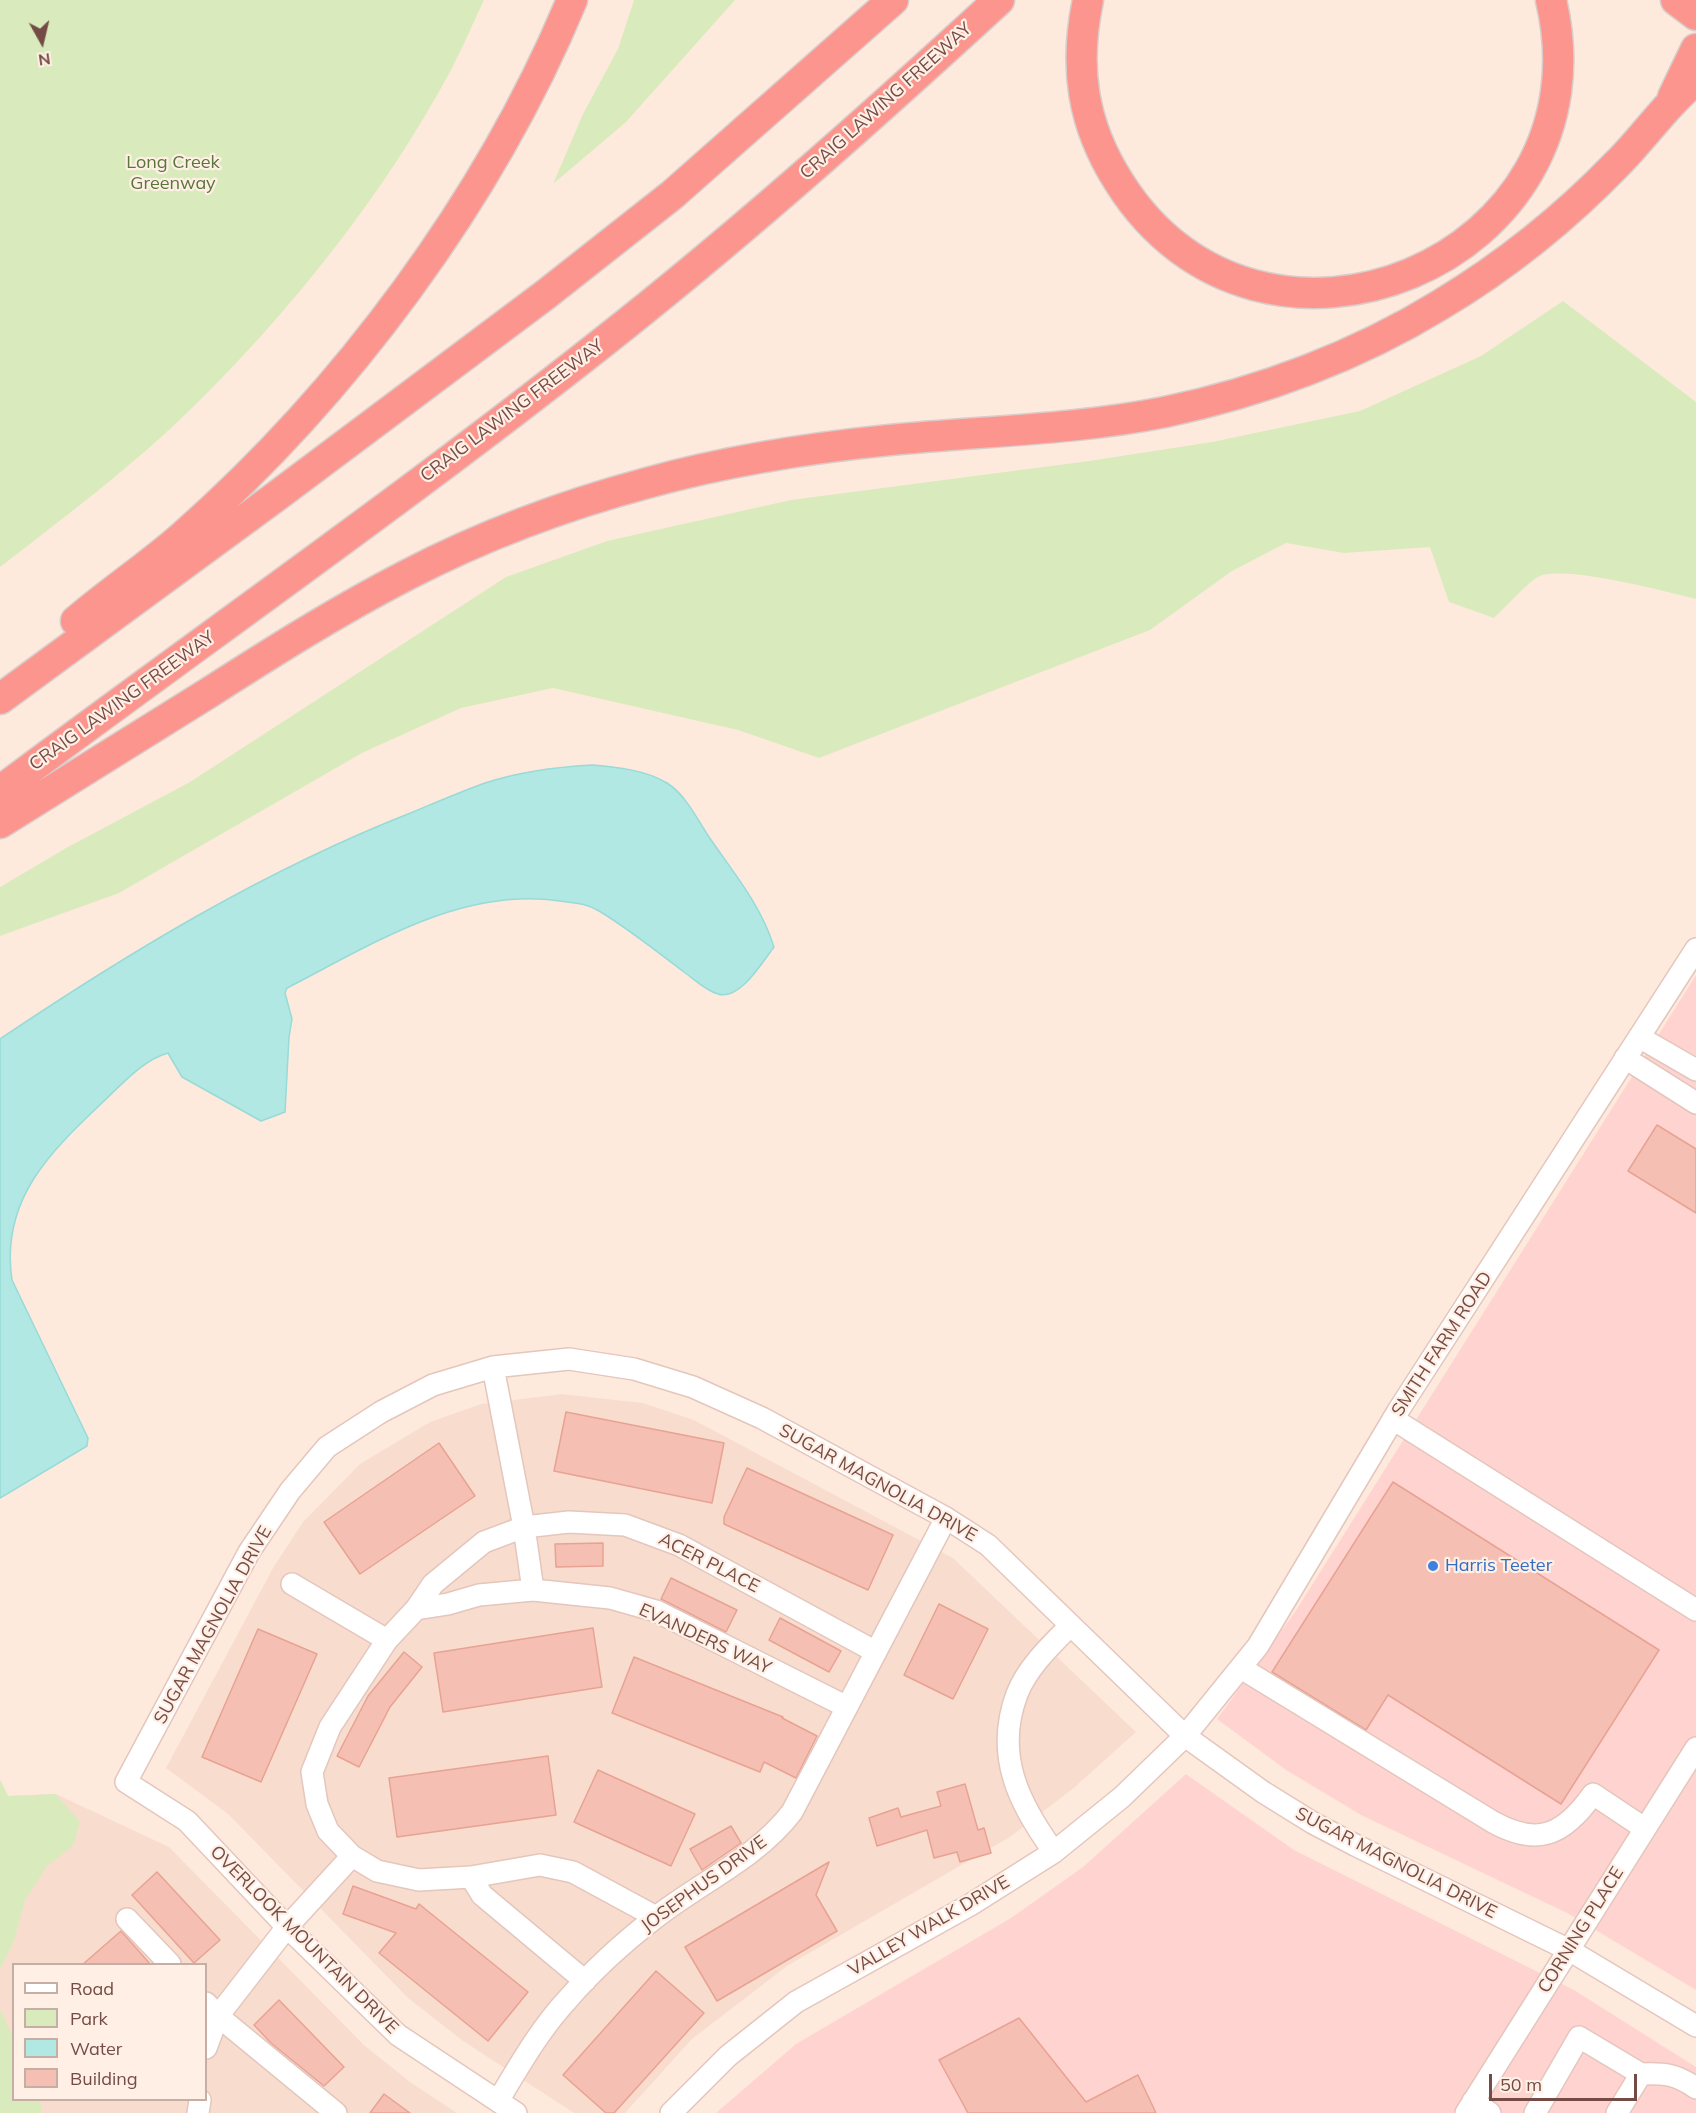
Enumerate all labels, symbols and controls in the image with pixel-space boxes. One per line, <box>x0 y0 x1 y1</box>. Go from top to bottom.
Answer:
north arrow <box>12 12 72 72</box>
street label: CRAIG LAWING FREEWAY <box>796 18 976 184</box>
text: N <box>37 49 52 71</box>
park label: Long Creek Greenway <box>126 152 220 195</box>
street label: CRAIG LAWING FREEWAY <box>416 335 608 487</box>
street label: CRAIG LAWING FREEWAY <box>25 627 219 775</box>
street label: SMITH FARM ROAD <box>1387 1268 1497 1420</box>
street label: SUGAR MAGNOLIA DRIVE <box>775 1420 981 1546</box>
street label: SUGAR MAGNOLIA DRIVE <box>150 1522 276 1728</box>
street label: ACER PLACE <box>655 1528 763 1598</box>
place label: Harris Teeter <box>1445 1555 1552 1577</box>
marker: Harris Teeter <box>1426 1559 1440 1573</box>
street label: EVANDERS WAY <box>636 1599 774 1679</box>
street label: SUGAR MAGNOLIA DRIVE <box>1292 1803 1500 1923</box>
street label: JOSEPHUS DRIVE <box>637 1831 771 1937</box>
street label: OVERLOOK MOUNTAIN DRIVE <box>205 1841 403 2039</box>
street label: CORNING PLACE <box>1533 1863 1629 1997</box>
street label: VALLEY WALK DRIVE <box>845 1871 1013 1981</box>
legend <box>12 1963 207 2101</box>
text: Road <box>70 1977 114 2000</box>
text: Park <box>70 2007 108 2030</box>
text: Water <box>70 2037 122 2060</box>
scale bar <box>1492 2062 1640 2100</box>
text: Building <box>70 2067 138 2090</box>
text: 50 m <box>1500 2073 1542 2096</box>

